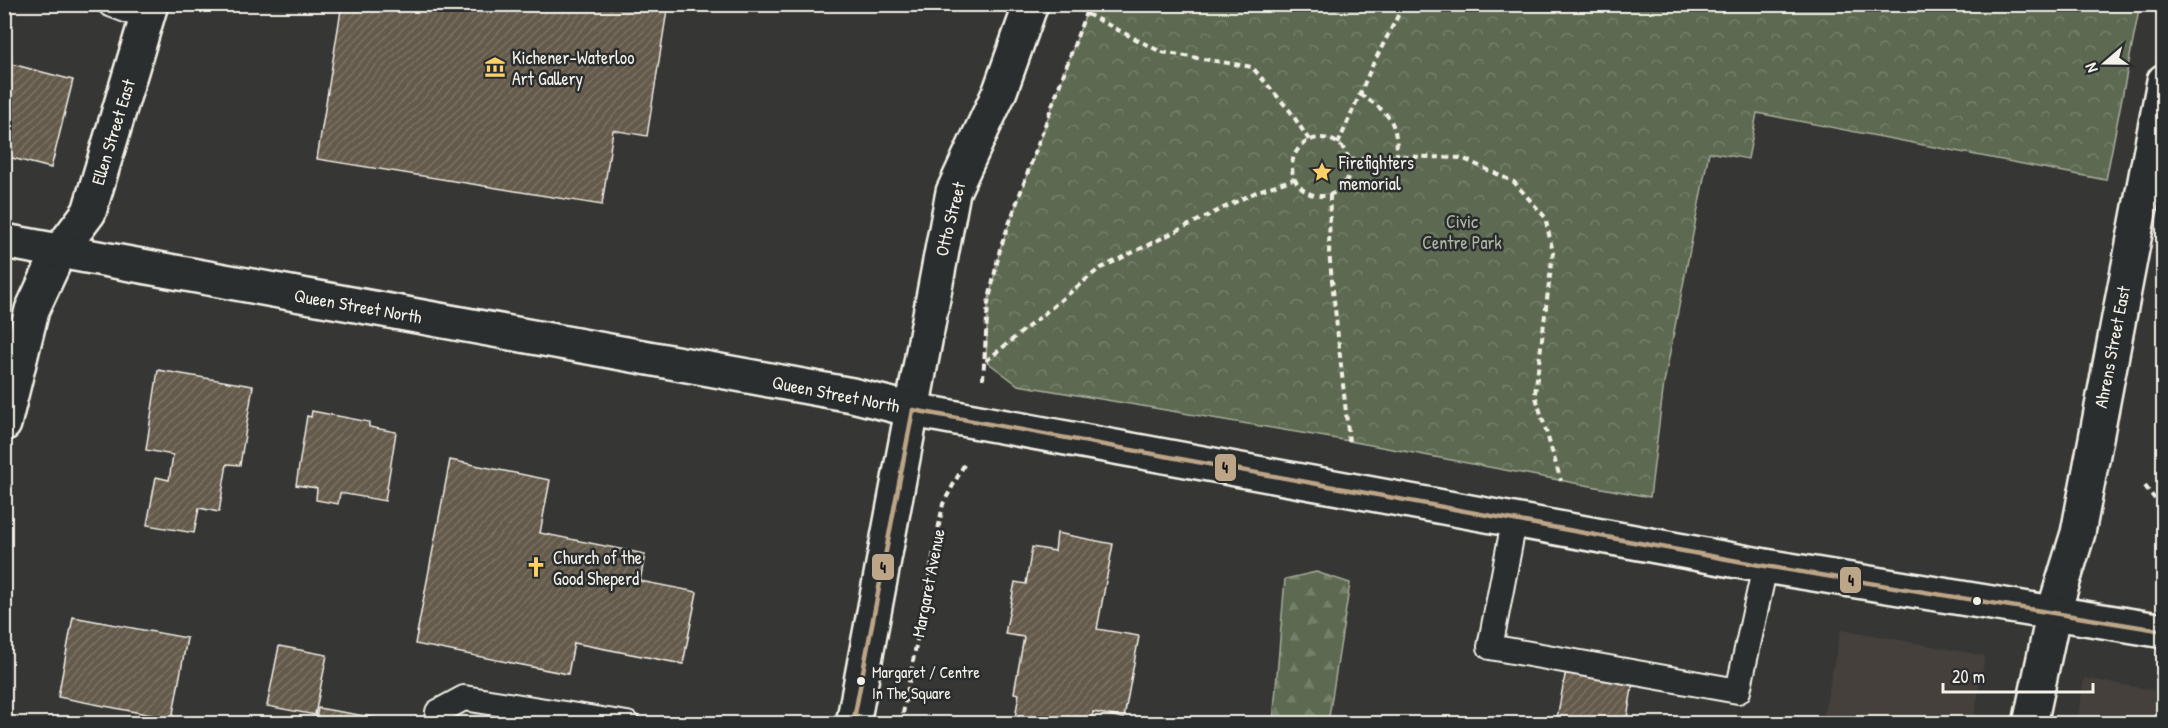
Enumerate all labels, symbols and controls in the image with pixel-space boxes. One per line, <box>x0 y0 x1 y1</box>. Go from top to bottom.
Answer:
north arrow <box>2075 33 2135 93</box>
place label: Kichener-Waterloo Art Gallery <box>512 45 634 91</box>
museum icon: Kichener-Waterloo Art Gallery <box>483 55 507 79</box>
text: N <box>2079 60 2103 76</box>
street label: Ellen Street East <box>85 75 141 188</box>
place label: Firefighters memorial <box>1338 150 1414 196</box>
place icon: Firefighters memorial <box>1310 160 1334 184</box>
street label: Otto Street <box>929 178 971 259</box>
park label: Civic Centre Park <box>1422 209 1502 255</box>
street label: Queen Street North <box>292 282 424 330</box>
street label: Ahrens Street East <box>2088 283 2136 410</box>
street label: Queen Street North <box>770 369 902 419</box>
line badge: 4 <box>1214 453 1237 482</box>
text: 4 <box>1222 456 1228 478</box>
street label: Margaret Avenue <box>905 527 951 639</box>
place label: Church of the Good Sheperd <box>553 545 642 591</box>
line badge: 4 <box>871 553 895 581</box>
church icon: Church of the Good Sheperd <box>524 555 548 579</box>
text: 4 <box>880 556 886 578</box>
line badge: 4 <box>1839 566 1862 594</box>
text: 4 <box>1848 569 1854 591</box>
unlabelled marker <box>1971 595 1983 607</box>
scale bar <box>1943 656 2093 694</box>
place label: Margaret / Centre In The Square <box>872 661 981 704</box>
text: 20 m <box>1952 664 1985 689</box>
marker: Margaret / Centre In The Square <box>855 675 867 687</box>

